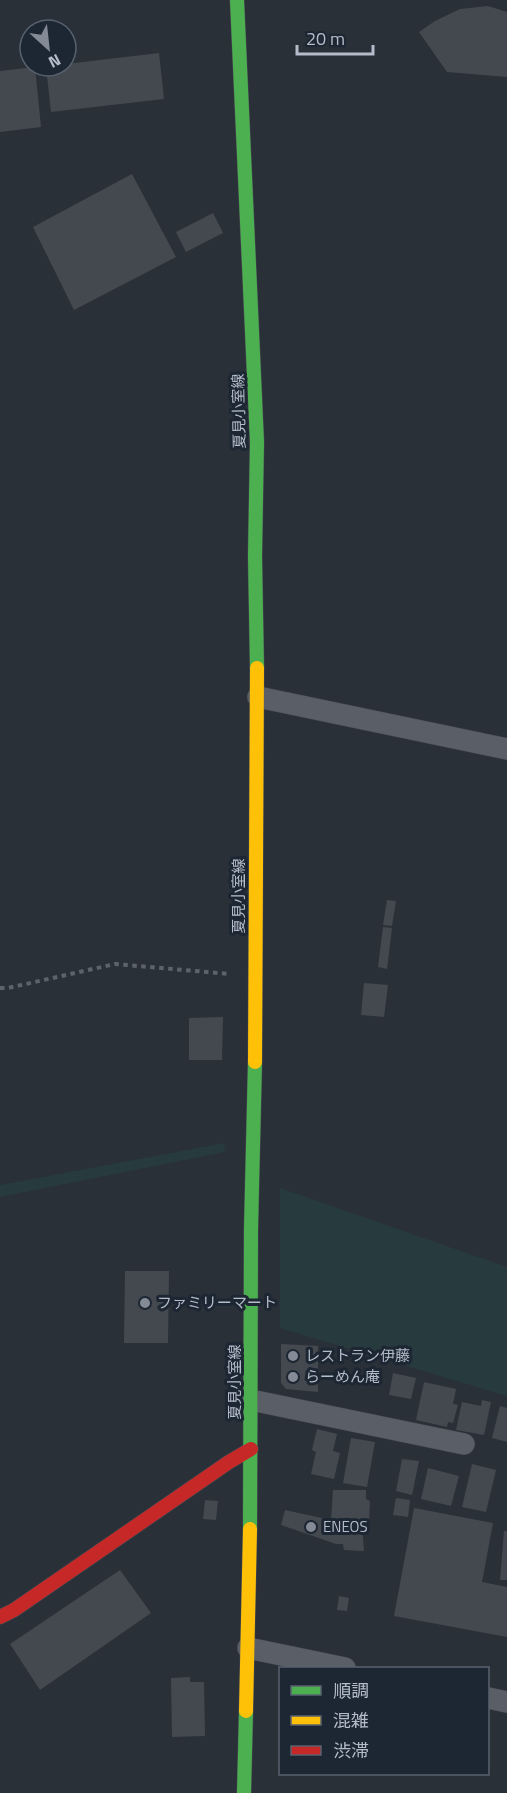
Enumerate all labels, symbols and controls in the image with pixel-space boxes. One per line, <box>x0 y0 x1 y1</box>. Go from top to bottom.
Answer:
north arrow <box>18 18 78 78</box>
scale bar <box>297 18 374 56</box>
text: 20 m <box>306 25 345 52</box>
text: N <box>44 48 65 75</box>
street label: 夏見小室線 <box>226 373 251 449</box>
street label: 夏見小室線 <box>227 858 250 934</box>
place label: ファミリーマート <box>157 1291 277 1314</box>
marker: ファミリーマート <box>138 1296 152 1310</box>
street label: 夏見小室線 <box>223 1344 246 1420</box>
place label: レストラン伊藤 <box>305 1344 410 1367</box>
marker: レストラン伊藤 <box>286 1349 300 1363</box>
place label: らーめん庵 <box>305 1365 380 1388</box>
marker: らーめん庵 <box>286 1370 300 1384</box>
place label: ENEOS <box>323 1515 368 1538</box>
marker: ENEOS <box>304 1520 318 1534</box>
legend <box>279 1667 489 1775</box>
text: 順調 <box>333 1677 369 1704</box>
text: 混雑 <box>333 1707 369 1734</box>
text: 渋滞 <box>333 1737 369 1764</box>

